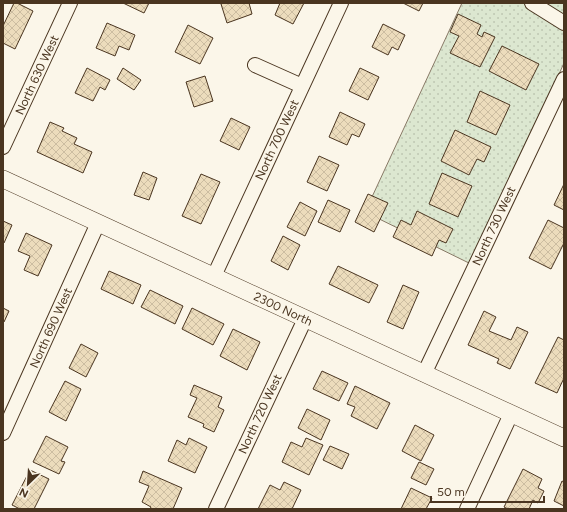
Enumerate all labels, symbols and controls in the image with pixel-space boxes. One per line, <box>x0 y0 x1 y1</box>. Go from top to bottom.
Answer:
street label: North 630 West <box>12 33 62 117</box>
street label: North 700 West <box>252 97 302 182</box>
street label: North 730 West <box>470 184 519 268</box>
street label: North 690 West <box>27 285 75 370</box>
street label: 2300 North <box>251 289 315 329</box>
street label: North 720 West <box>235 372 285 456</box>
north arrow <box>8 464 48 504</box>
scale bar <box>431 478 544 504</box>
text: N <box>17 485 31 500</box>
text: 50 m <box>437 485 465 499</box>

